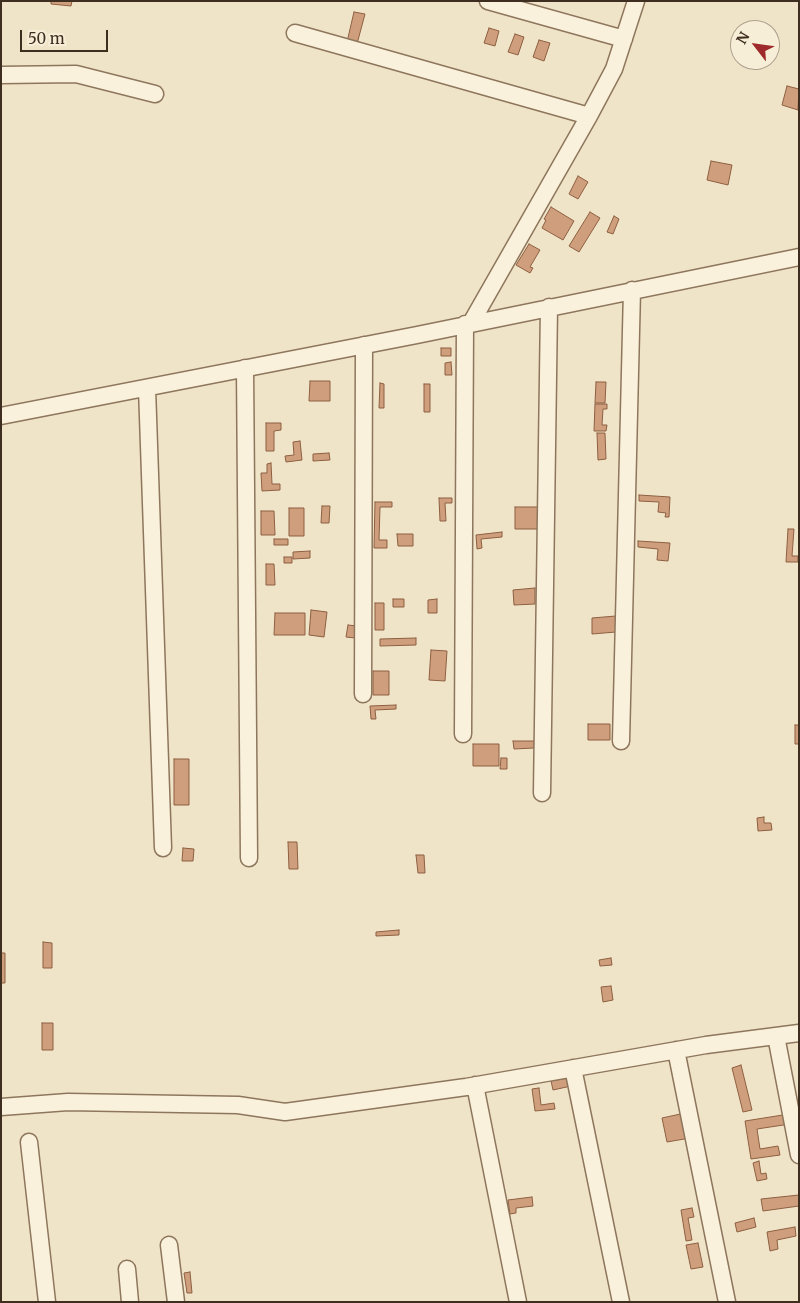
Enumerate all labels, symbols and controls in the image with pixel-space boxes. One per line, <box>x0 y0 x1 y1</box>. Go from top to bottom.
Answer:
scale bar <box>22 20 110 52</box>
north arrow <box>730 20 780 70</box>
text: 50 m <box>28 29 65 48</box>
text: N <box>732 29 753 47</box>

